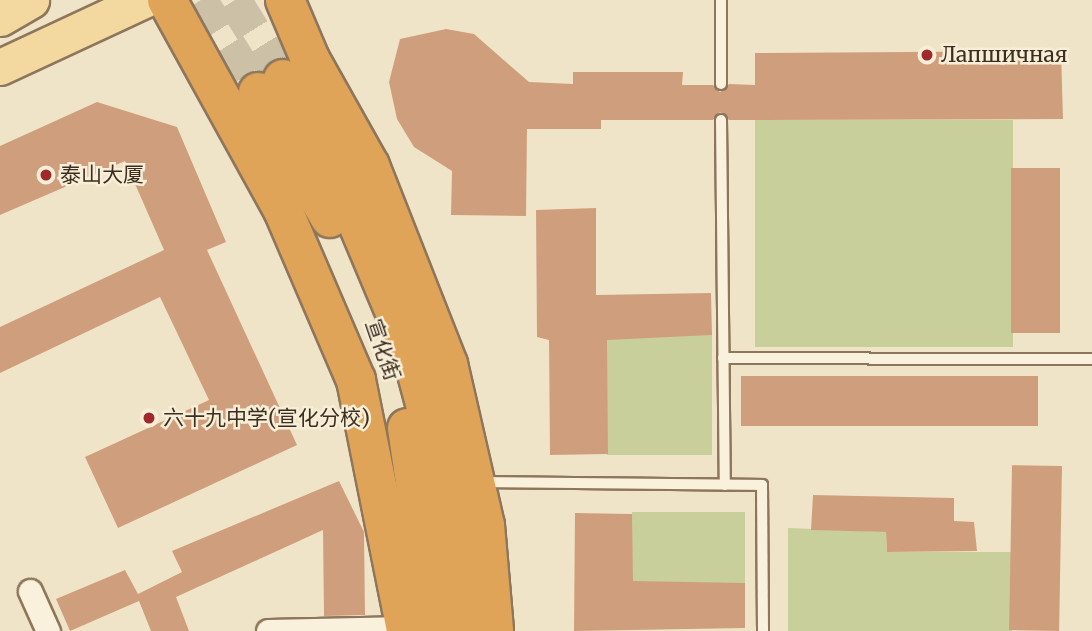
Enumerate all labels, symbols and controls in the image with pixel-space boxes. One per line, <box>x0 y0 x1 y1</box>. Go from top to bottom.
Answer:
place label: Лапшичная <box>941 42 1068 68</box>
marker: Лапшичная <box>919 47 935 63</box>
place label: 泰山大厦 <box>60 162 144 188</box>
marker: 泰山大厦 <box>38 167 54 183</box>
street label: 宣化街 <box>361 316 405 384</box>
place label: 六十九中学(宣化分校) <box>163 405 370 431</box>
marker: 六十九中学(宣化分校) <box>141 410 157 426</box>

